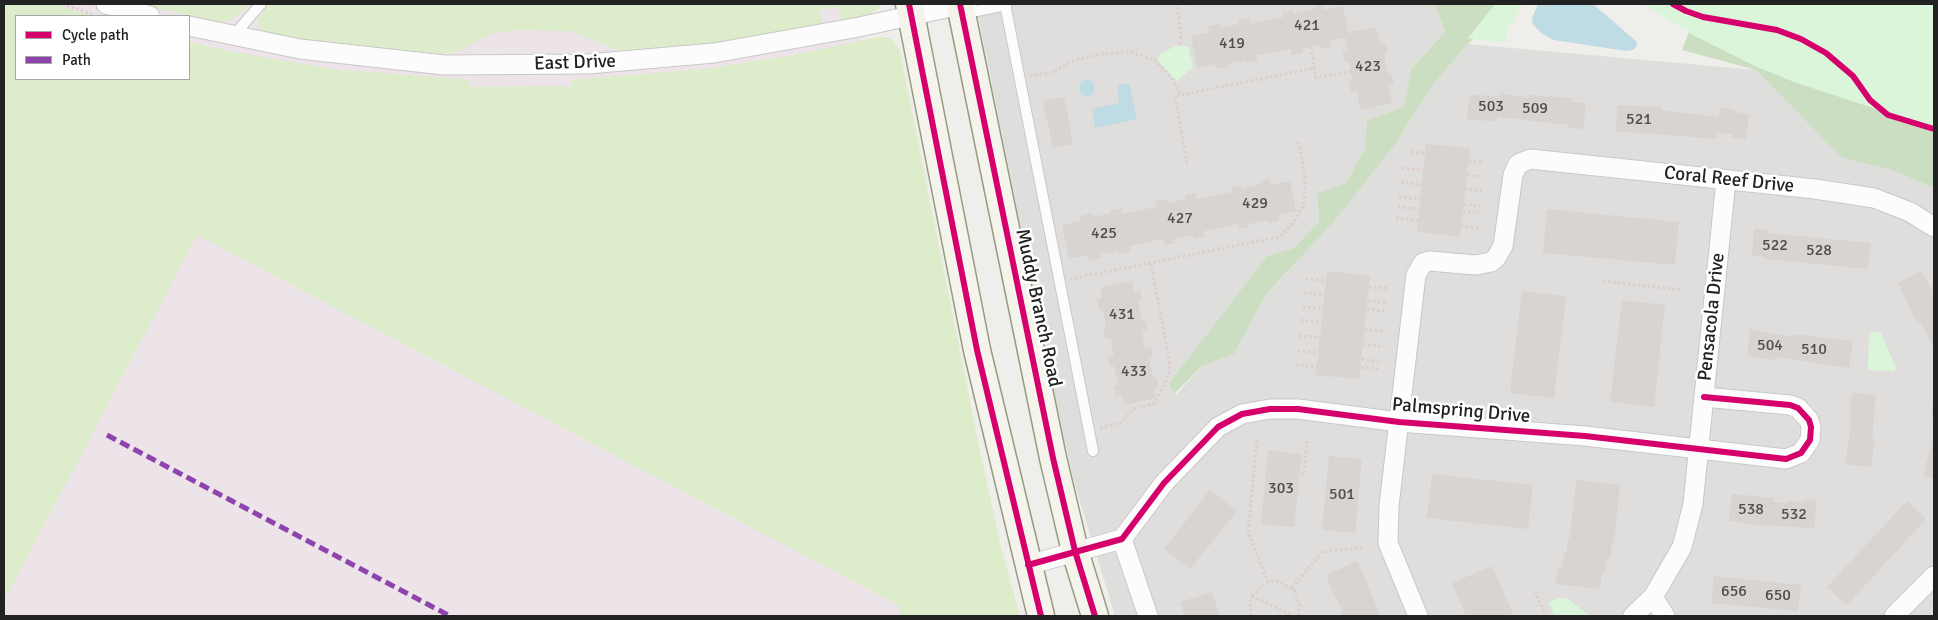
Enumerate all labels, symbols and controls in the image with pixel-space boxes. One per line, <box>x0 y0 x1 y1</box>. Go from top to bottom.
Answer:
legend <box>15 15 190 80</box>
house number: 421 <box>1294 16 1320 36</box>
text: Cycle path <box>62 26 129 44</box>
house number: 419 <box>1219 34 1245 54</box>
street label: East Drive <box>534 50 616 76</box>
text: Path <box>62 51 91 69</box>
house number: 423 <box>1355 57 1381 77</box>
house number: 503 <box>1478 97 1504 117</box>
house number: 509 <box>1522 99 1548 119</box>
house number: 521 <box>1626 110 1652 130</box>
street label: Coral Reef Drive <box>1663 162 1795 198</box>
house number: 429 <box>1242 194 1268 214</box>
house number: 427 <box>1167 209 1193 229</box>
house number: 425 <box>1091 224 1117 244</box>
street label: Muddy Branch Road <box>1010 227 1066 389</box>
house number: 522 <box>1762 236 1788 256</box>
house number: 528 <box>1806 241 1832 261</box>
street label: Pensacola Drive <box>1694 252 1730 382</box>
house number: 431 <box>1109 305 1135 325</box>
house number: 504 <box>1757 336 1783 356</box>
house number: 510 <box>1801 340 1827 360</box>
house number: 433 <box>1121 362 1147 382</box>
street label: Palmspring Drive <box>1391 394 1531 428</box>
house number: 303 <box>1268 479 1294 499</box>
house number: 501 <box>1329 485 1355 505</box>
house number: 538 <box>1738 500 1764 520</box>
house number: 532 <box>1781 505 1807 525</box>
house number: 656 <box>1721 582 1747 602</box>
house number: 650 <box>1765 586 1791 606</box>

